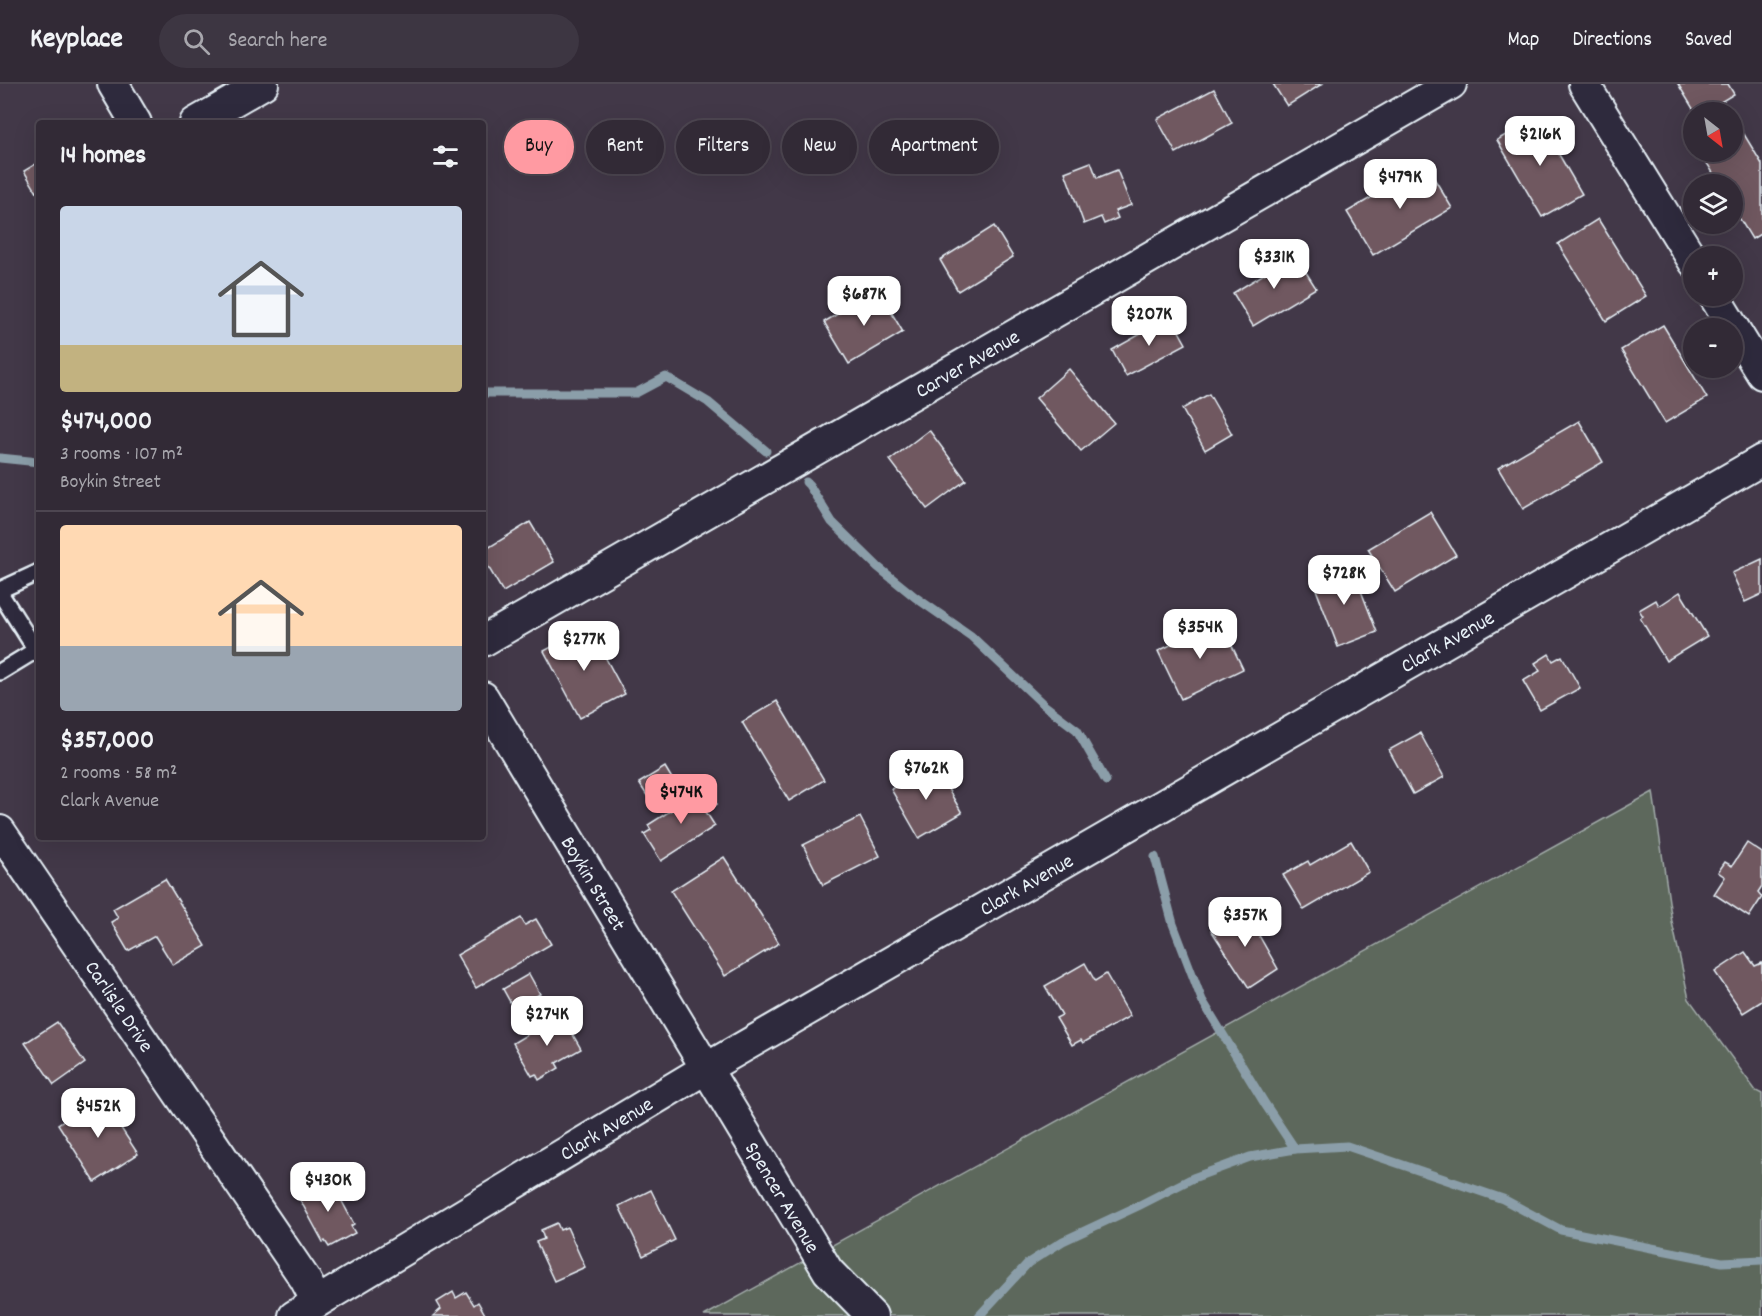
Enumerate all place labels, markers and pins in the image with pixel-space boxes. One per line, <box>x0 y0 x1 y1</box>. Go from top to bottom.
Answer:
pin: $216K <box>1498 116 1582 167</box>
pin: $479K <box>1358 159 1442 210</box>
pin: $331K <box>1232 239 1316 290</box>
pin: $687K <box>822 276 906 327</box>
pin: $207K <box>1107 296 1191 347</box>
pin: $728K <box>1302 555 1386 606</box>
pin: $354K <box>1158 609 1242 660</box>
pin: $277K <box>542 621 626 672</box>
pin: $762K <box>884 750 968 801</box>
pin: $474K <box>639 774 723 825</box>
pin: $357K <box>1203 897 1287 948</box>
pin: $274K <box>505 996 589 1047</box>
pin: $452K <box>56 1088 140 1139</box>
pin: $430K <box>286 1162 370 1213</box>

